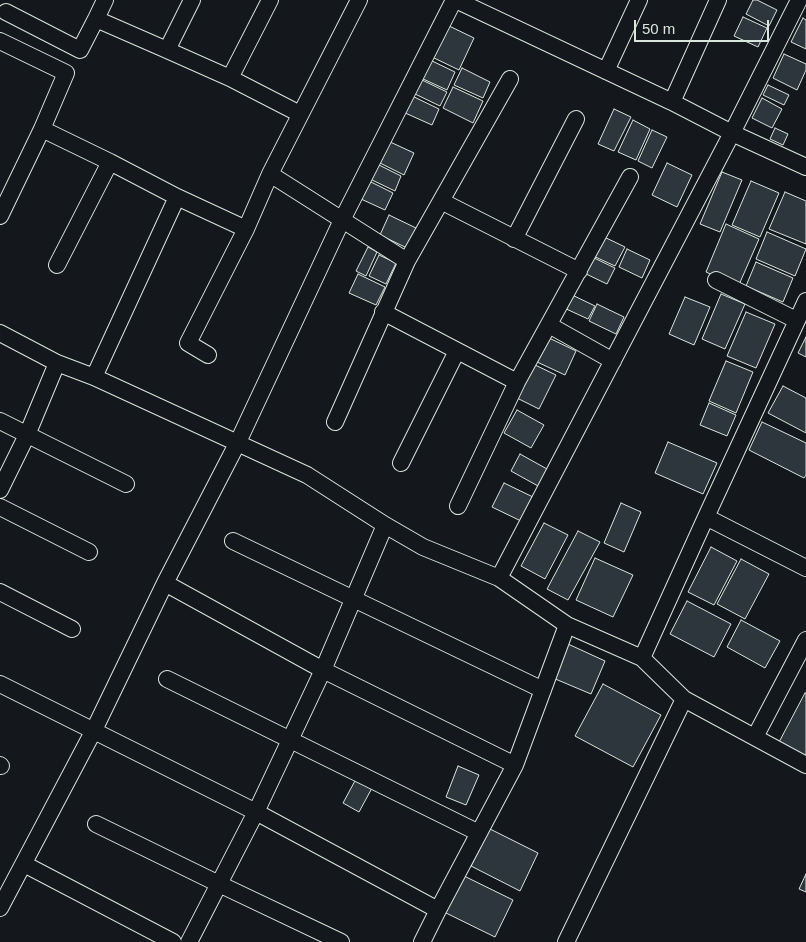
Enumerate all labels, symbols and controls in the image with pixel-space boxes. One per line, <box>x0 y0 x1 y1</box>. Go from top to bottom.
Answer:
scale bar <box>636 10 771 42</box>
text: 50 m <box>642 20 675 37</box>

